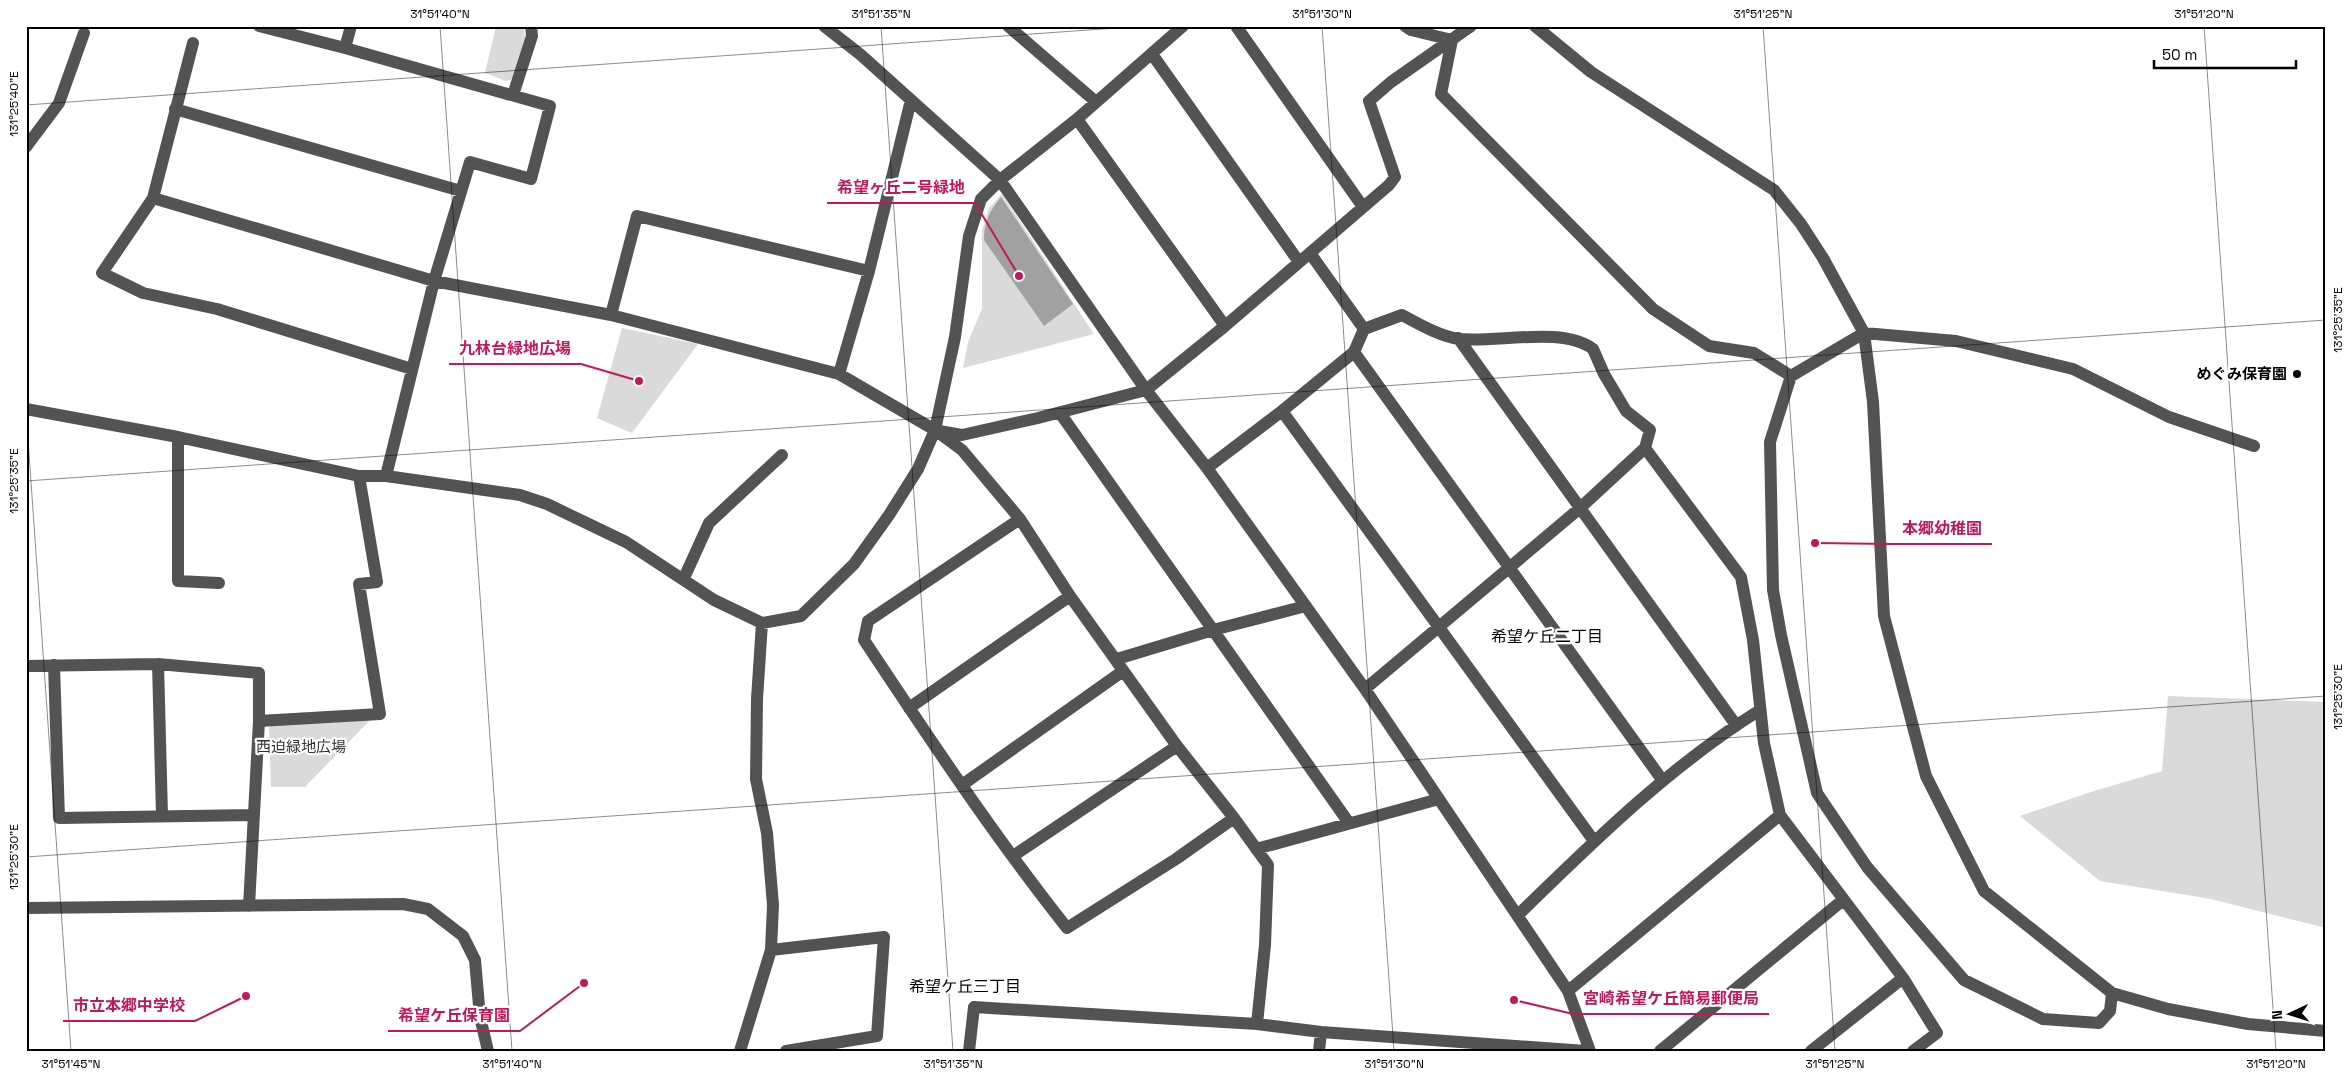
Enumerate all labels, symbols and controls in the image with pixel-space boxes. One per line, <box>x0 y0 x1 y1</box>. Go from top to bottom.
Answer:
text: 31°51'40"N <box>410 6 470 22</box>
text: 31°51'35"N <box>851 6 911 22</box>
text: 31°51'30"N <box>1292 6 1352 22</box>
text: 31°51'25"N <box>1733 6 1793 22</box>
text: 31°51'20"N <box>2174 6 2234 22</box>
scale bar <box>2154 38 2297 70</box>
text: 50 m <box>2162 45 2197 64</box>
text: 131°25'40"E <box>6 71 22 137</box>
callout: 希望ヶ丘二号緑地 <box>827 172 975 203</box>
text: 希望ヶ丘二号緑地 <box>837 177 965 198</box>
text: 131°25'35"E <box>2330 287 2346 353</box>
callout: 九林台緑地広場 <box>449 333 581 364</box>
text: 九林台緑地広場 <box>459 338 571 359</box>
place label: めぐみ保育園 <box>2197 364 2287 383</box>
marker: めぐみ保育園 <box>2291 368 2303 380</box>
text: 131°25'35"E <box>6 448 22 514</box>
callout: 本郷幼稚園 <box>1892 513 1992 544</box>
text: 本郷幼稚園 <box>1902 518 1982 539</box>
district label: 希望ケ丘二丁目 <box>1491 626 1603 647</box>
text: 131°25'30"E <box>2330 664 2346 730</box>
park label: 西迫緑地広場 <box>256 737 346 756</box>
text: 131°25'30"E <box>6 824 22 890</box>
district label: 希望ケ丘三丁目 <box>909 976 1021 997</box>
callout: 宮崎希望ケ丘簡易郵便局 <box>1573 983 1769 1014</box>
text: 宮崎希望ケ丘簡易郵便局 <box>1583 988 1759 1009</box>
callout: 市立本郷中学校 <box>63 990 195 1021</box>
north arrow <box>2264 990 2314 1040</box>
text: 市立本郷中学校 <box>73 995 185 1016</box>
callout: 希望ケ丘保育園 <box>388 1000 520 1031</box>
text: 希望ケ丘保育園 <box>398 1005 510 1026</box>
text: N <box>2268 1010 2286 1020</box>
text: 31°51'45"N <box>42 1056 100 1072</box>
text: 31°51'40"N <box>482 1056 542 1072</box>
text: 31°51'35"N <box>923 1056 983 1072</box>
text: 31°51'30"N <box>1364 1056 1424 1072</box>
text: 31°51'25"N <box>1805 1056 1865 1072</box>
text: 31°51'20"N <box>2246 1056 2306 1072</box>

